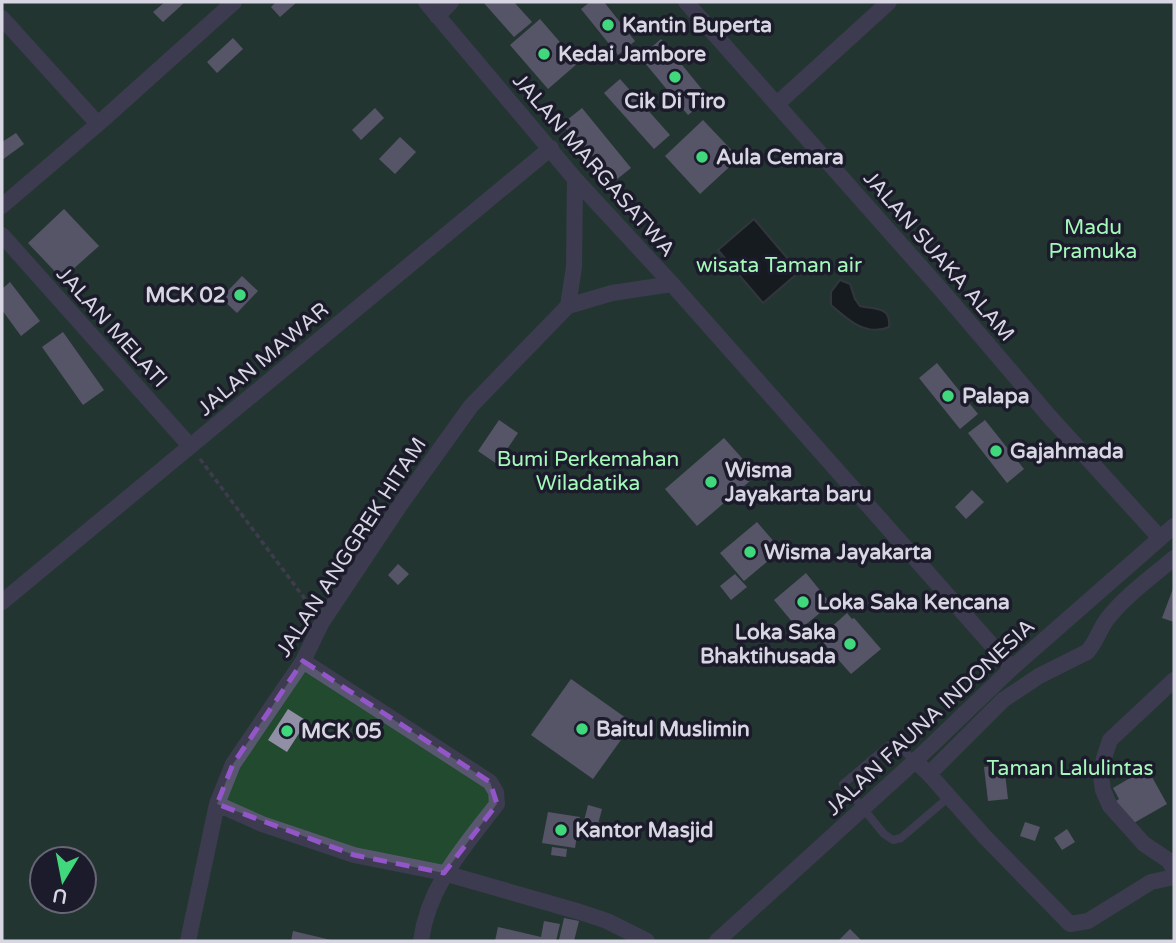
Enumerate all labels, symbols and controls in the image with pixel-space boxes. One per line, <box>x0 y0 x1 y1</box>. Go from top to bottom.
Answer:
place label: Kantin Buperta <box>622 13 772 38</box>
marker: Kantin Buperta <box>600 17 616 33</box>
place label: Kedai Jambore <box>558 42 706 67</box>
marker: Kedai Jambore <box>536 46 552 62</box>
street label: JALAN MARGASATWA <box>507 69 680 262</box>
marker: Cik Di Tiro <box>667 69 683 85</box>
place label: Cik Di Tiro <box>624 89 726 114</box>
place label: Aula Cemara <box>716 145 844 170</box>
marker: Aula Cemara <box>694 149 710 165</box>
street label: JALAN SUAKA ALAM <box>858 166 1019 347</box>
park label: Madu Pramuka <box>1049 215 1137 264</box>
park label: wisata Taman air <box>696 253 862 278</box>
street label: JALAN MELATI <box>51 262 172 393</box>
place label: MCK 02 <box>145 283 226 308</box>
marker: MCK 02 <box>232 287 248 303</box>
street label: JALAN MAWAR <box>193 297 334 421</box>
place label: Palapa <box>962 384 1029 409</box>
marker: Palapa <box>940 388 956 404</box>
street label: JALAN ANGGREK HITAM <box>271 433 432 662</box>
place label: Gajahmada <box>1010 439 1124 464</box>
marker: Gajahmada <box>988 443 1004 459</box>
park label: Bumi Perkemahan Wiladatika <box>497 447 679 496</box>
place label: Wisma Jayakarta baru <box>724 458 872 507</box>
marker: Wisma Jayakarta baru <box>703 474 719 490</box>
place label: Wisma Jayakarta <box>764 540 932 565</box>
marker: Wisma Jayakarta <box>742 544 758 560</box>
place label: Loka Saka Kencana <box>817 590 1010 615</box>
marker: Loka Saka Kencana <box>795 594 811 610</box>
street label: JALAN FAUNA INDONESIA <box>821 614 1040 821</box>
place label: Loka Saka Bhaktihusada <box>700 620 836 669</box>
marker: Loka Saka Bhaktihusada <box>842 636 858 652</box>
place label: Baitul Muslimin <box>596 717 750 742</box>
place label: MCK 05 <box>301 719 382 744</box>
marker: Baitul Muslimin <box>574 721 590 737</box>
marker: MCK 05 <box>279 723 295 739</box>
park label: Taman Lalulintas <box>986 756 1154 781</box>
place label: Kantor Masjid <box>575 818 714 843</box>
marker: Kantor Masjid <box>553 822 569 838</box>
north arrow <box>28 845 98 915</box>
text: U <box>51 884 69 908</box>

